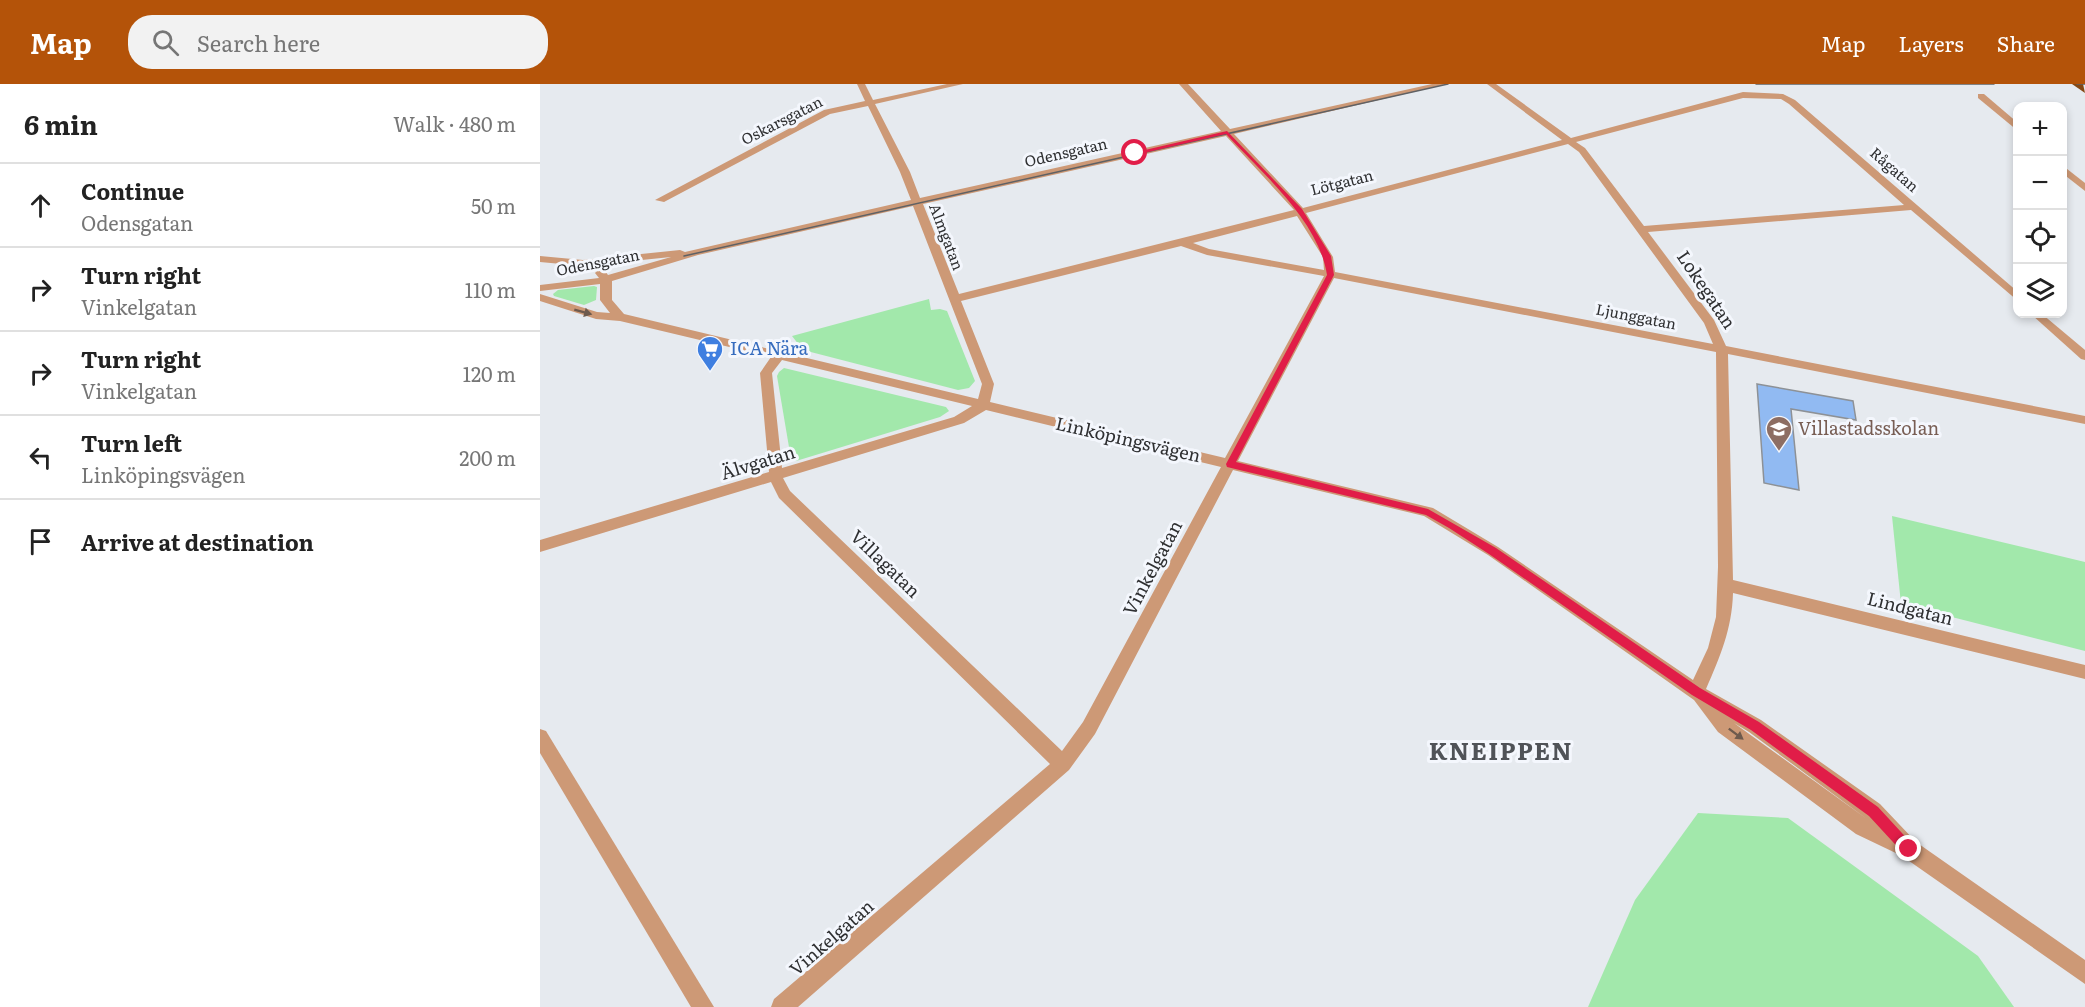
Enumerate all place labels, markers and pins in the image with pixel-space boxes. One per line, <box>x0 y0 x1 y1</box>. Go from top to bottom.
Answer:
supermarket icon: ICA Nära <box>695 334 725 372</box>
place label: ICA Nära <box>730 334 809 361</box>
school or university icon: Villastadsskolan <box>1764 414 1794 452</box>
place label: Villastadsskolan <box>1798 414 1939 441</box>

